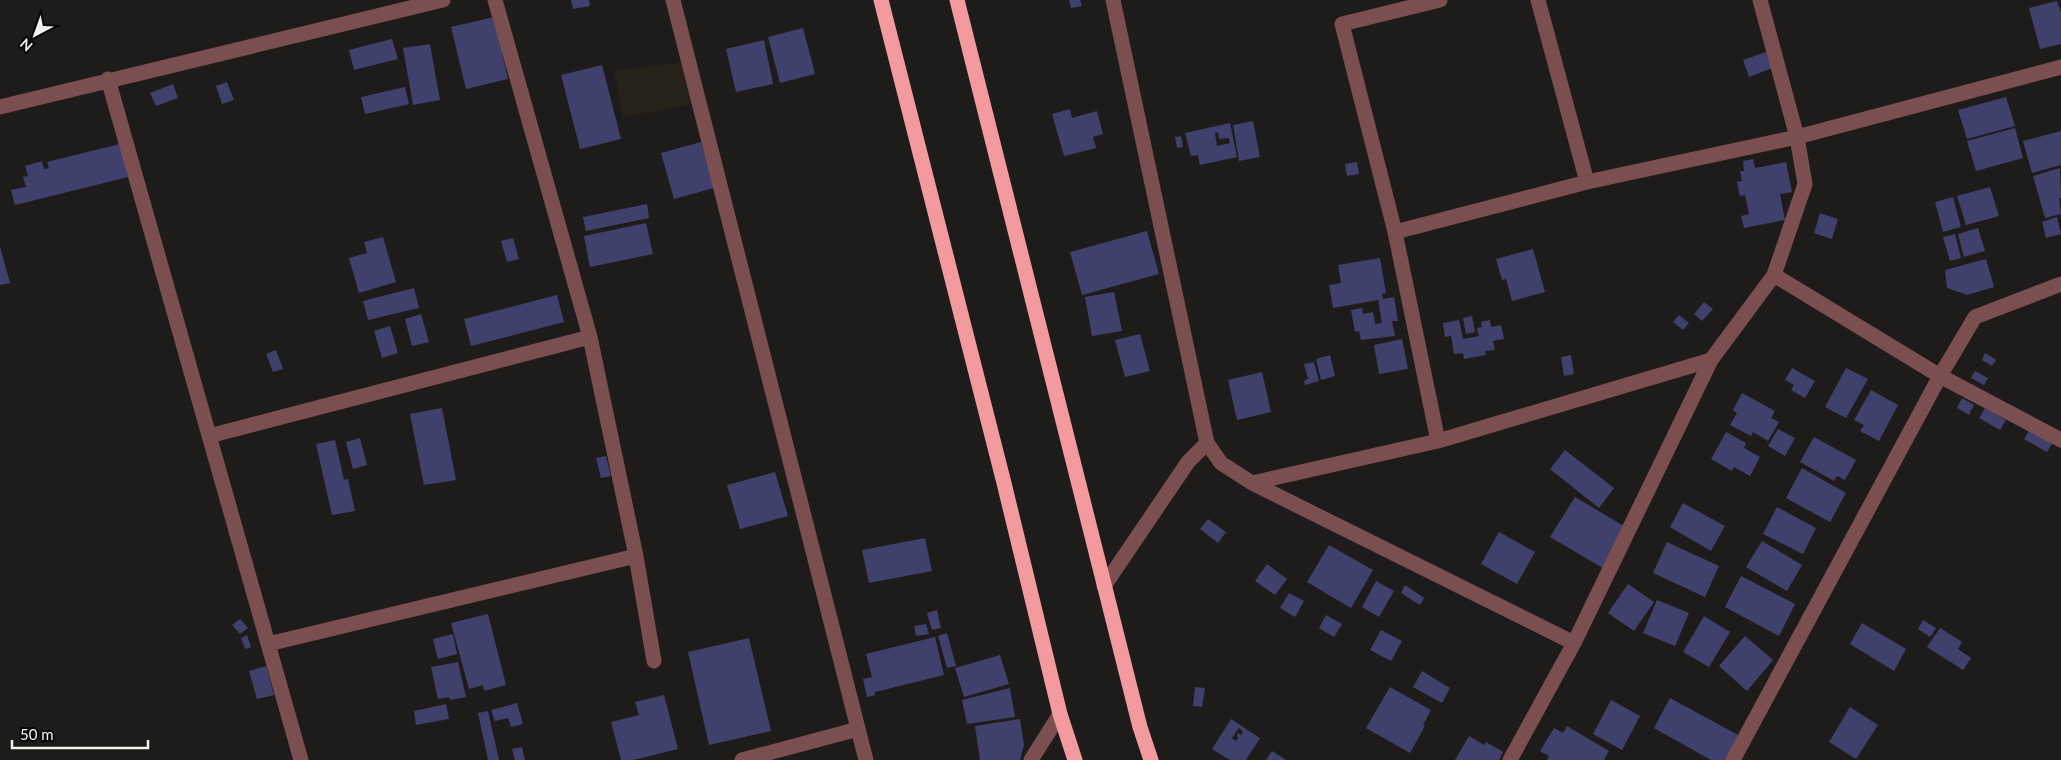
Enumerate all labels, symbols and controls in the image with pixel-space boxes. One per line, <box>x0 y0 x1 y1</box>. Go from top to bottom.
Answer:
north arrow <box>10 10 60 60</box>
text: N <box>16 35 36 55</box>
scale bar <box>12 718 149 750</box>
text: 50 m <box>20 725 54 743</box>

